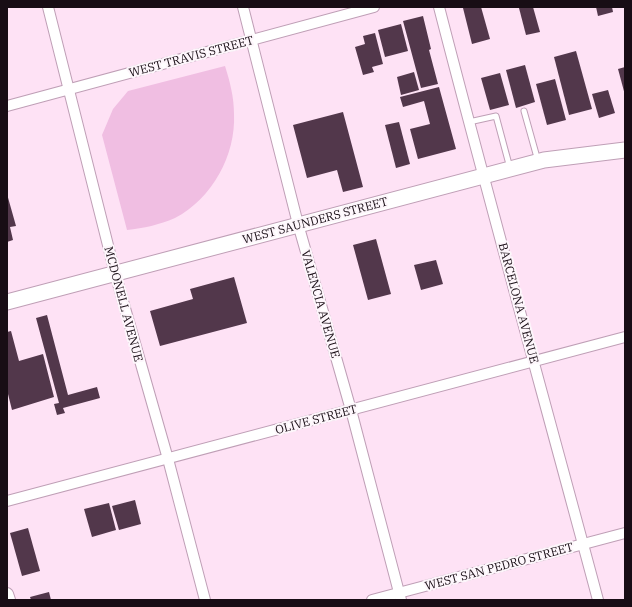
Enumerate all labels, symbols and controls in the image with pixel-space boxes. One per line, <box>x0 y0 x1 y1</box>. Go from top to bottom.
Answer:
street label: WEST TRAVIS STREET <box>127 32 255 80</box>
street label: WEST SAUNDERS STREET <box>241 193 390 247</box>
street label: BARCELONA AVENUE <box>496 241 542 365</box>
street label: MCDONELL AVENUE <box>101 245 147 363</box>
street label: VALENCIA AVENUE <box>298 248 344 360</box>
street label: OLIVE STREET <box>273 401 359 437</box>
street label: WEST SAN PEDRO STREET <box>423 539 575 593</box>

